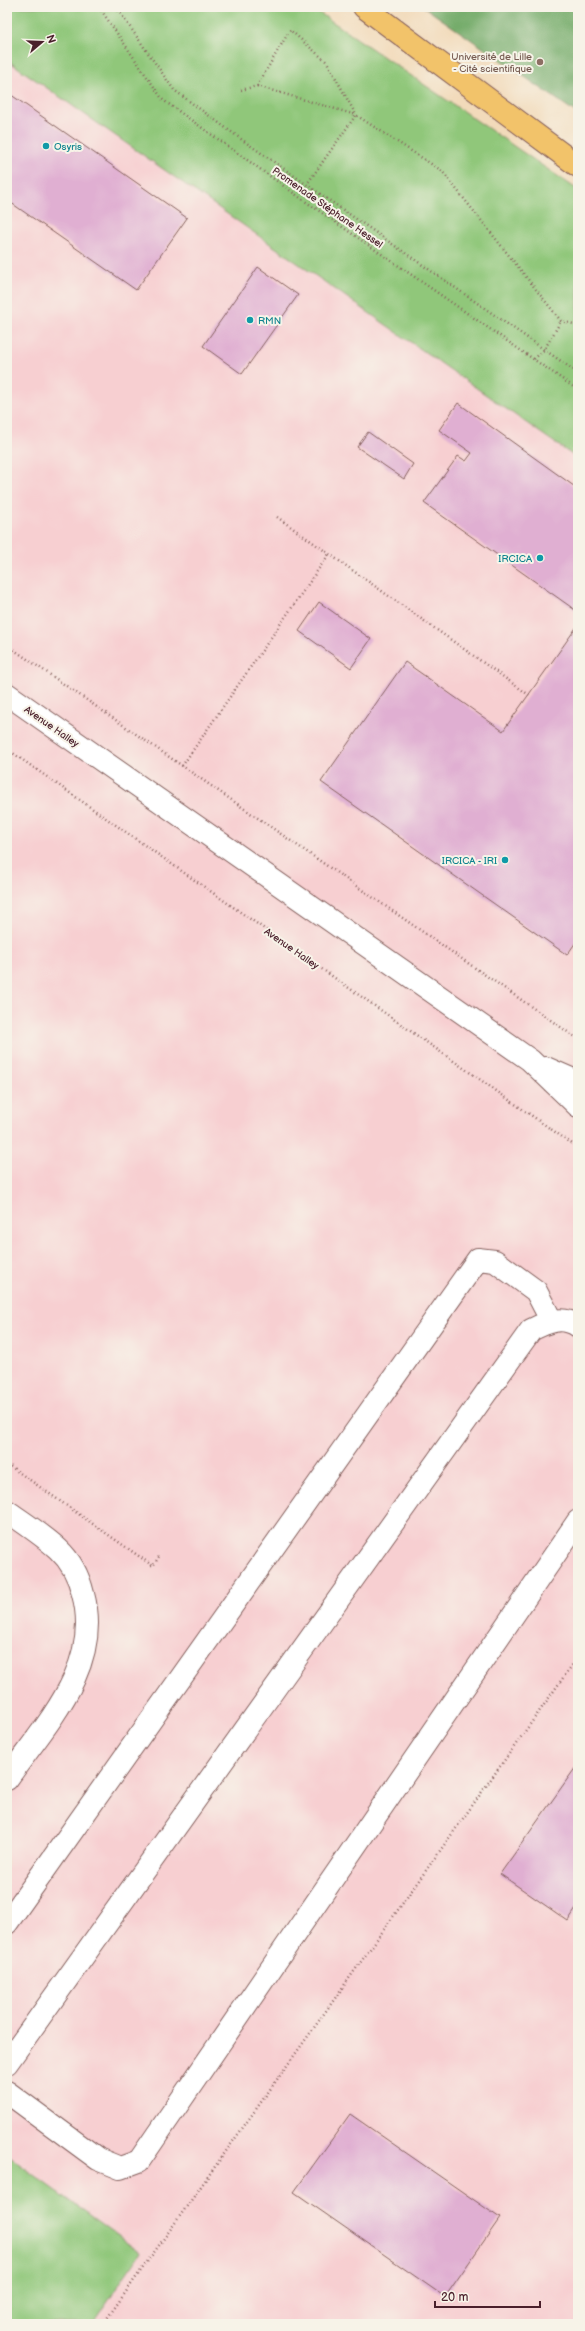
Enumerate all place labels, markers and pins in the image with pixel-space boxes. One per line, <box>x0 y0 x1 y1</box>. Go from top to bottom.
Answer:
place label: Université de Lille ‐ Cité scientifique <box>451 51 532 75</box>
marker: Université de Lille ‐ Cité scientifique <box>535 57 545 67</box>
marker: Osyris <box>41 141 51 151</box>
place label: Osyris <box>54 141 82 153</box>
marker: RMN <box>245 315 255 325</box>
place label: RMN <box>258 315 281 327</box>
place label: IRCICA <box>498 553 533 565</box>
marker: IRCICA <box>535 553 545 563</box>
place label: IRCICA - IRI <box>442 855 497 867</box>
marker: IRCICA - IRI <box>500 855 510 865</box>

